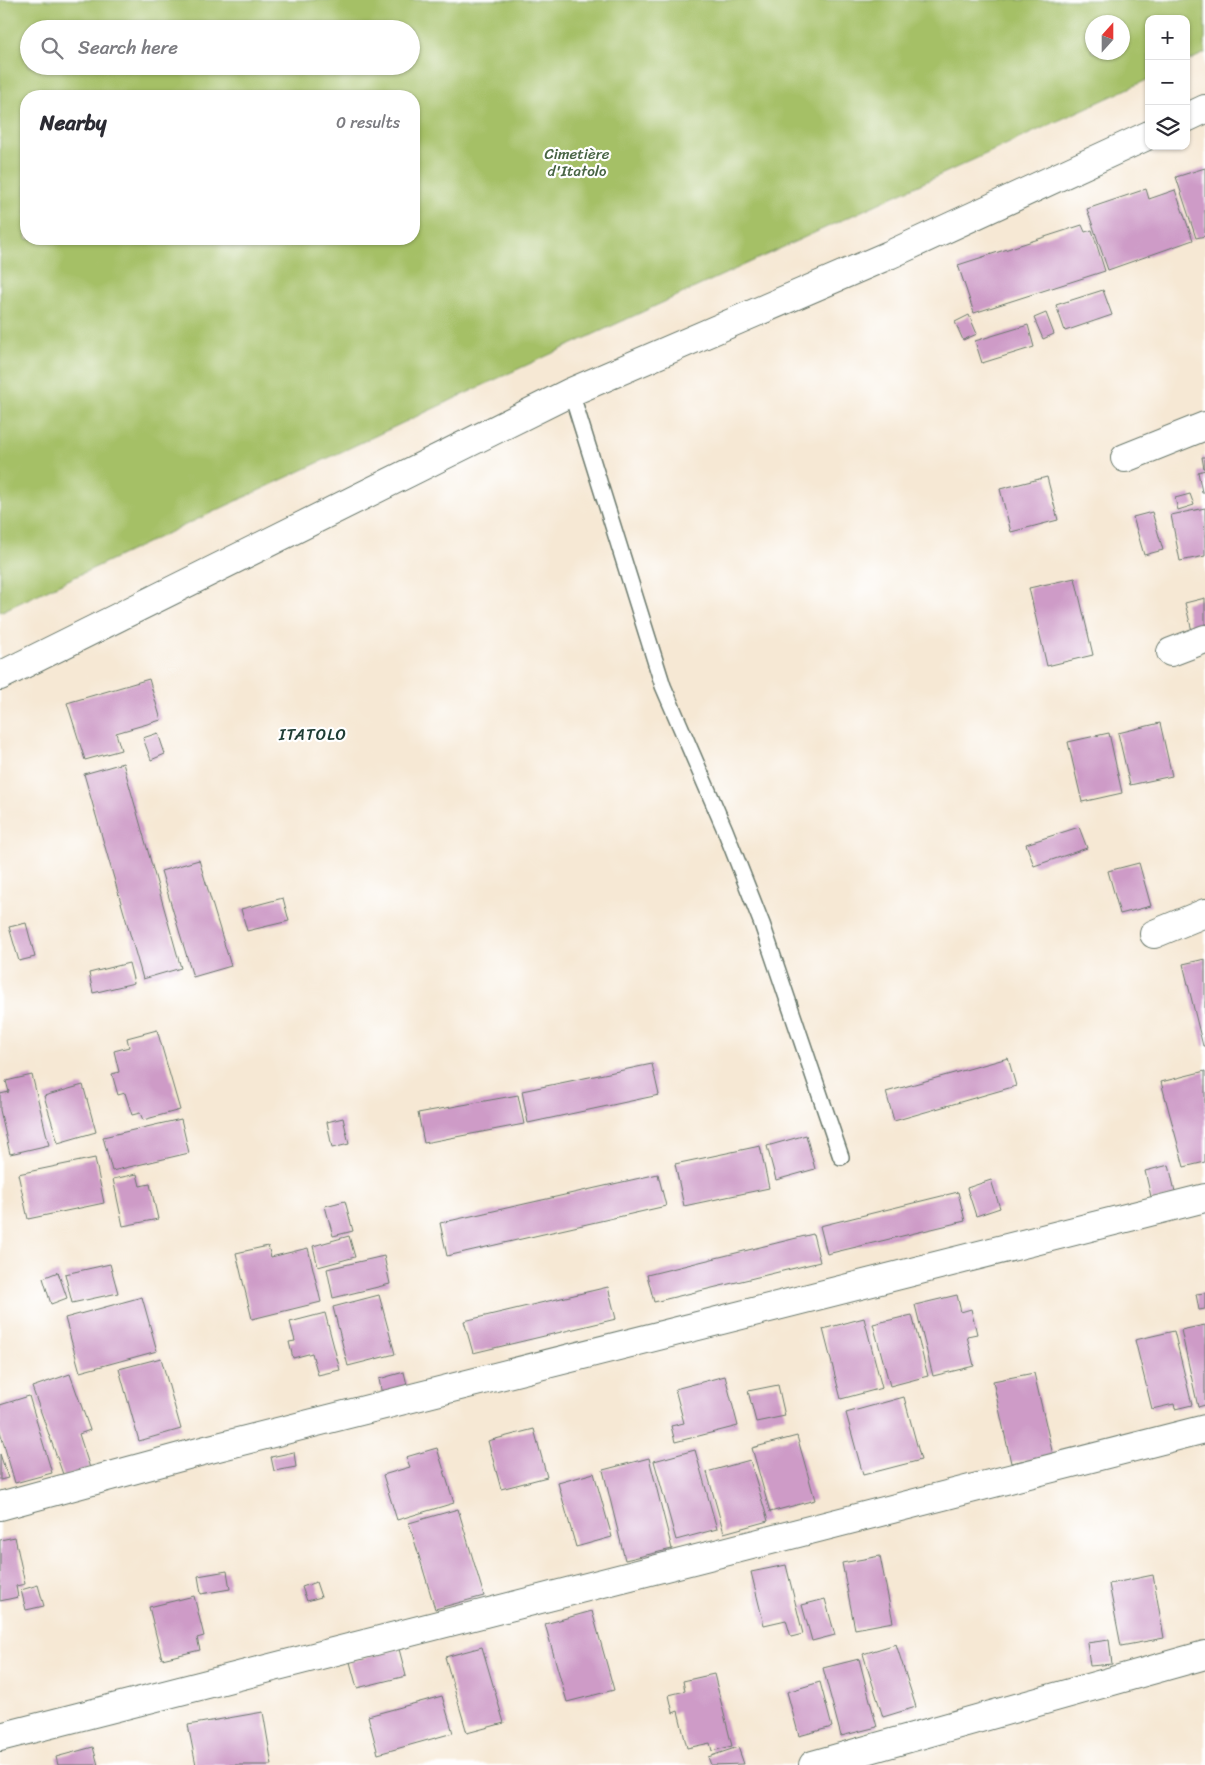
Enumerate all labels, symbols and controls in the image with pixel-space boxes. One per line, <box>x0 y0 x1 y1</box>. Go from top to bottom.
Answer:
north arrow <box>1085 15 1130 60</box>
map controls <box>1145 15 1190 150</box>
button: + <box>1145 15 1190 60</box>
search box <box>20 20 420 75</box>
text: Search here <box>78 31 178 64</box>
icon: search <box>38 34 66 62</box>
button: − <box>1145 60 1190 105</box>
text: Nearby <box>40 104 106 142</box>
button: layers <box>1145 105 1190 150</box>
text: 0 results <box>336 108 400 137</box>
park label: Cimetière d'Itatolo <box>545 141 610 184</box>
district label: ITATOLO <box>278 720 347 749</box>

